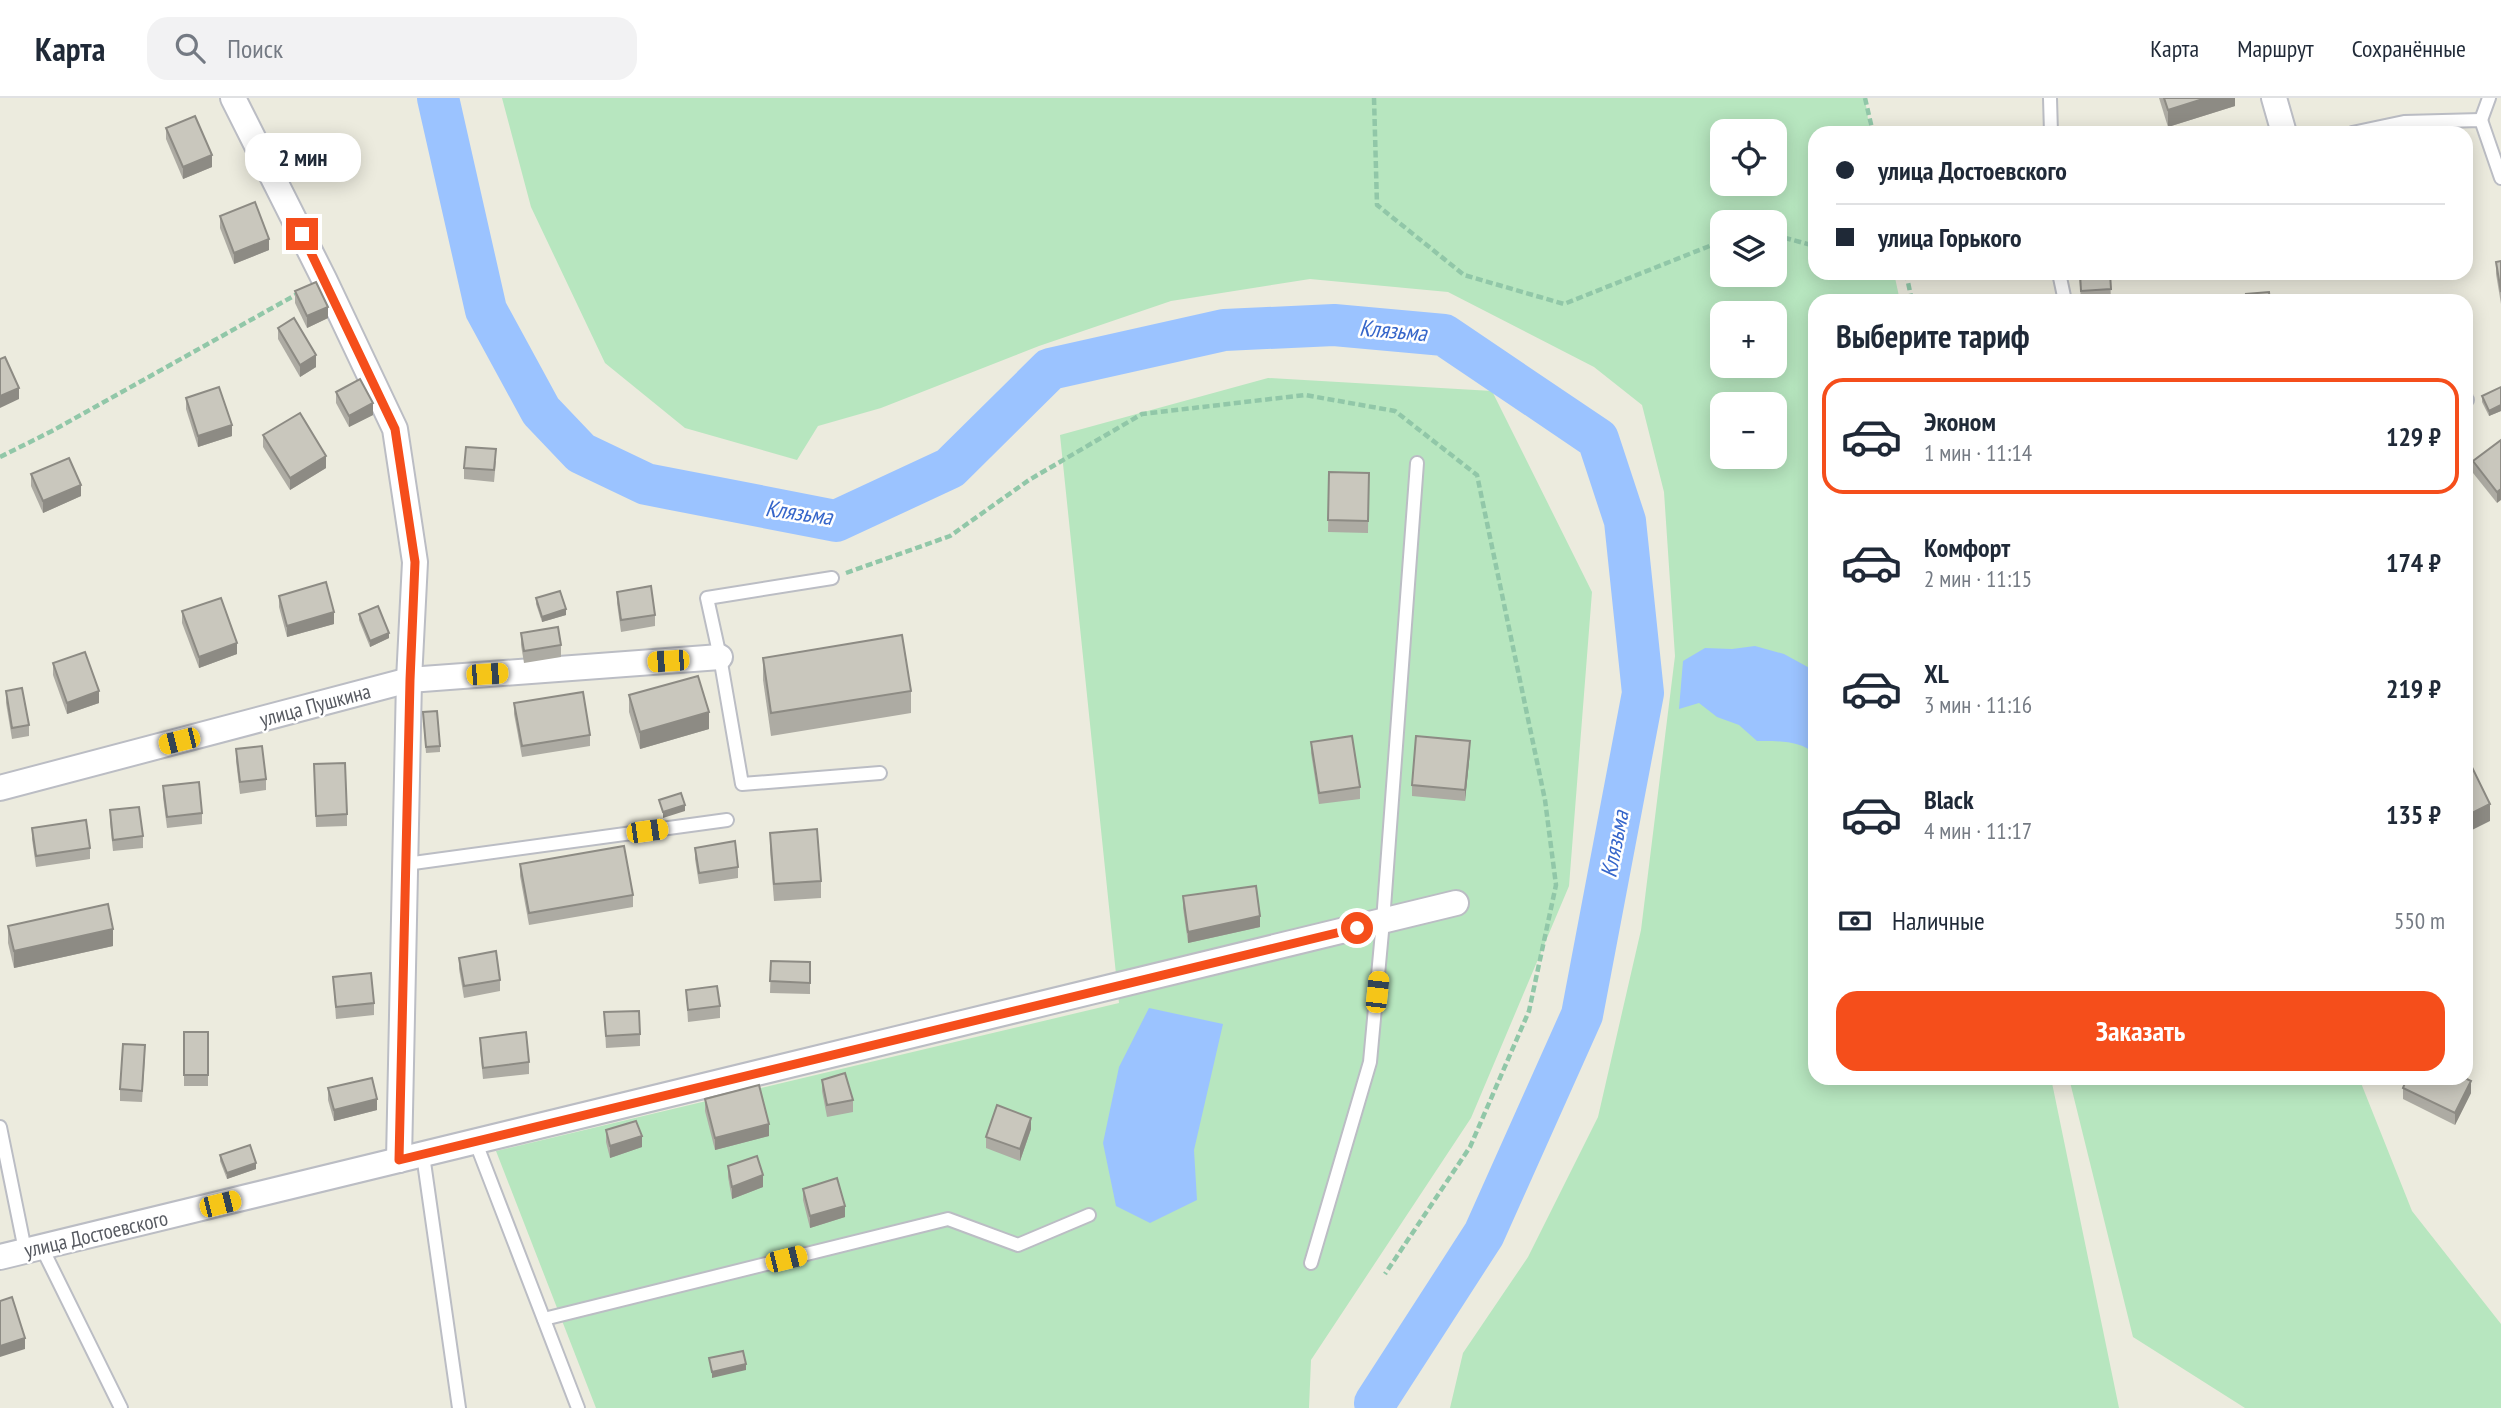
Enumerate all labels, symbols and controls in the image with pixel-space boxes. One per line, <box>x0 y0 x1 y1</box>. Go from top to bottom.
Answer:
search box <box>147 17 637 80</box>
text: Карта <box>35 27 105 70</box>
icon: search <box>171 29 209 67</box>
text: Поиск <box>227 32 283 65</box>
text: Карта <box>2150 33 2199 64</box>
text: Маршрут <box>2237 33 2314 64</box>
text: Сохранённые <box>2352 33 2466 64</box>
map controls <box>1710 119 1787 469</box>
button: locate <box>1710 119 1787 196</box>
callout: 2 мин <box>244 132 360 181</box>
text: 2 мин <box>278 143 328 172</box>
text: улица Достоевского <box>1878 154 2067 187</box>
button: layers <box>1710 210 1787 287</box>
route end <box>286 218 318 250</box>
text: улица Горького <box>1878 221 2022 254</box>
button: + <box>1710 301 1787 378</box>
water label: Клязьма <box>1358 313 1430 348</box>
text: Выберите тариф <box>1836 315 2030 357</box>
button: − <box>1710 392 1787 469</box>
icon: car <box>1840 405 1903 468</box>
text: Эконом <box>1924 405 1996 438</box>
text: 129 ₽ <box>2386 420 2441 453</box>
text: 1 мин · 11:14 <box>1924 438 2032 467</box>
water label: Клязьма <box>764 493 836 531</box>
icon: car <box>1840 531 1903 594</box>
text: Комфорт <box>1924 531 2010 564</box>
text: 174 ₽ <box>2386 546 2441 579</box>
text: 2 мин · 11:15 <box>1924 564 2032 593</box>
car <box>647 649 690 673</box>
icon: car <box>1840 657 1903 720</box>
text: XL <box>1924 657 1949 690</box>
car <box>466 662 509 686</box>
text: 219 ₽ <box>2386 672 2441 705</box>
street label: улица Пушкина <box>257 677 373 733</box>
text: 3 мин · 11:16 <box>1924 690 2032 719</box>
car <box>157 726 202 756</box>
icon: car <box>1840 783 1903 846</box>
text: Black <box>1924 783 1974 816</box>
text: 135 ₽ <box>2386 798 2441 831</box>
water label: Клязьма <box>1593 806 1635 880</box>
text: 4 мин · 11:17 <box>1924 816 2032 845</box>
car <box>625 818 670 844</box>
icon: cash <box>1836 902 1874 940</box>
text: Наличные <box>1892 904 1985 937</box>
text: 550 m <box>2394 906 2445 935</box>
route start <box>1341 912 1373 944</box>
car <box>1365 970 1390 1014</box>
button: Заказать <box>1836 991 2445 1071</box>
car <box>198 1189 243 1219</box>
street label: улица Достоевского <box>21 1204 171 1264</box>
car <box>764 1244 809 1274</box>

